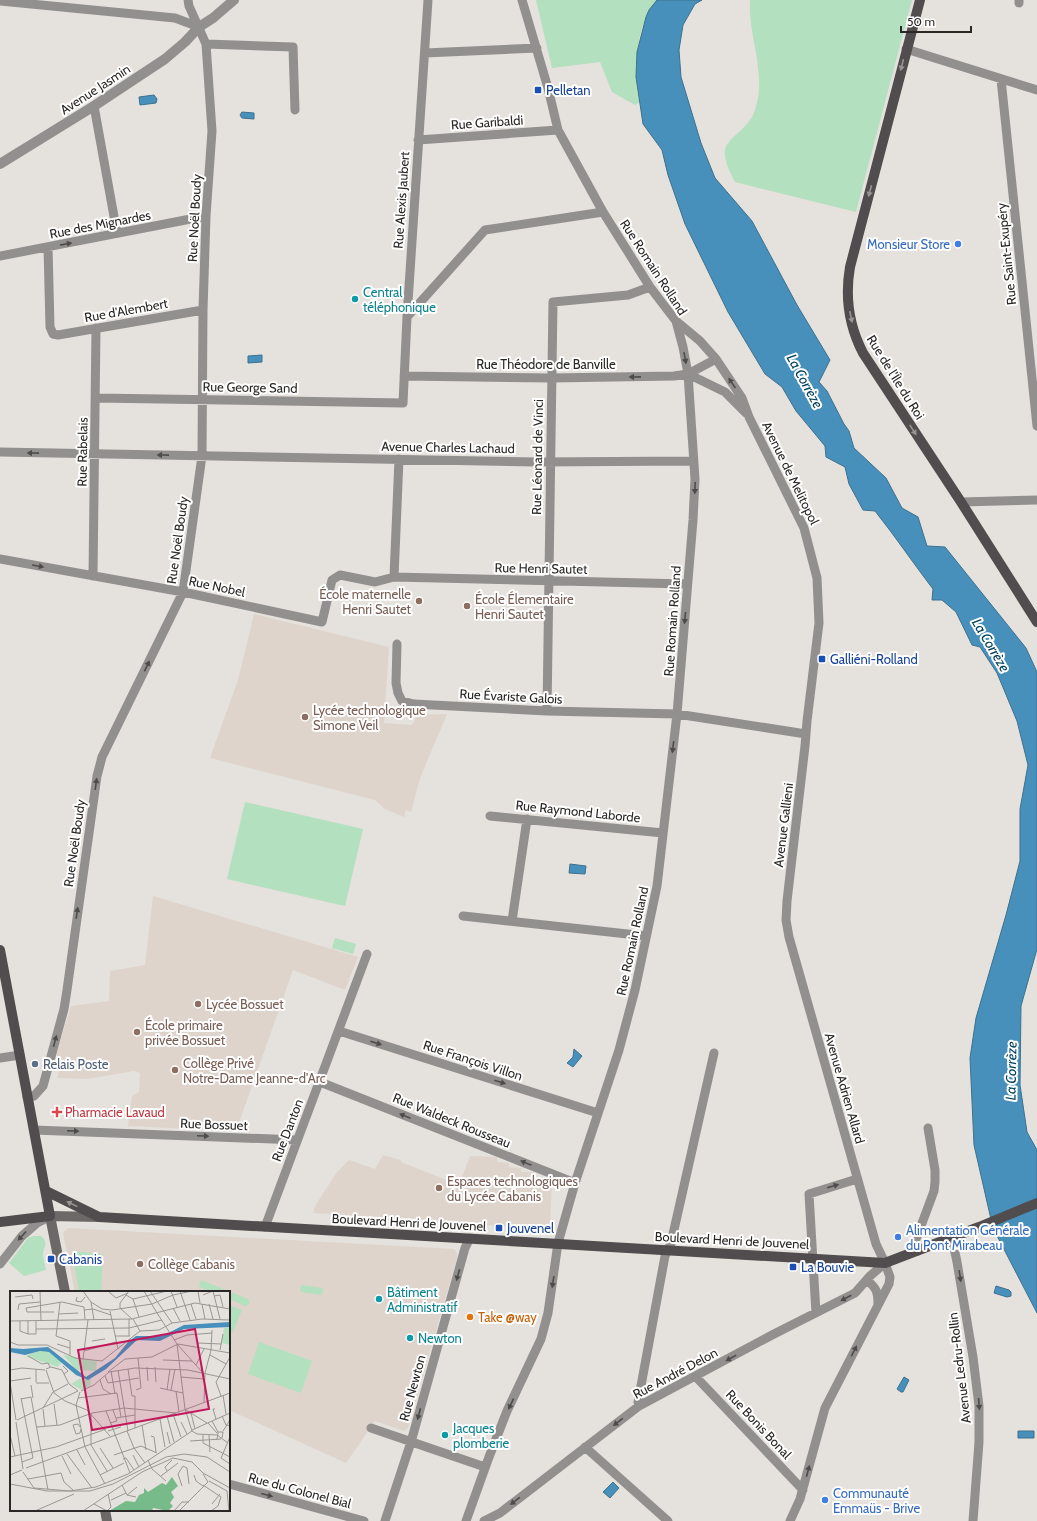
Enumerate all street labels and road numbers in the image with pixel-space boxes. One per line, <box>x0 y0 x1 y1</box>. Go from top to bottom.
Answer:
street label: Avenue Jasmin <box>57 60 133 118</box>
street label: Rue Garibaldi <box>450 111 524 133</box>
street label: Rue Alexis Jaubert <box>390 150 412 249</box>
street label: Rue Noël Boudy <box>184 173 204 263</box>
street label: Rue Saint-Exupéry <box>993 202 1019 306</box>
street label: Rue des Mignardes <box>48 206 152 242</box>
street label: Rue Romain Rolland <box>617 216 691 318</box>
street label: Rue d'Alembert <box>83 295 170 325</box>
street label: Rue de l'Île du Roi <box>864 332 928 422</box>
street label: Rue Théodore de Banville <box>476 356 616 372</box>
street label: Rue George Sand <box>202 378 298 396</box>
street label: Rue Léonard de Vinci <box>528 399 546 515</box>
street label: Rue Rabelais <box>73 417 91 487</box>
street label: Avenue de Melitopol <box>759 419 823 527</box>
street label: Avenue Charles Lachaud <box>381 438 515 456</box>
street label: Rue Noël Boudy <box>163 495 191 585</box>
street label: Rue Henri Sautet <box>494 559 588 577</box>
street label: Rue Romain Rolland <box>660 565 684 677</box>
street label: Rue Nobel <box>187 572 247 600</box>
street label: Rue Évariste Galois <box>459 684 564 707</box>
street label: Avenue Gallieni <box>770 782 796 868</box>
street label: Rue Raymond Laborde <box>515 796 641 826</box>
street label: Rue Noël Boudy <box>60 798 88 888</box>
street label: Rue Romain Rolland <box>613 885 651 997</box>
street label: Avenue Adrien Allard <box>822 1031 868 1145</box>
street label: Rue François Villon <box>421 1036 525 1084</box>
street label: Rue Waldeck Rousseau <box>391 1089 513 1151</box>
street label: Rue Danton <box>268 1097 306 1163</box>
street label: Rue Bossuet <box>180 1115 249 1133</box>
street label: Boulevard Henri de Jouvenel <box>331 1210 487 1234</box>
street label: Boulevard Henri de Jouvenel <box>654 1228 810 1252</box>
street label: Avenue Ledru-Rollin <box>944 1312 974 1424</box>
street label: Rue André Delon <box>630 1344 720 1402</box>
street label: Rue Newton <box>395 1353 429 1423</box>
street label: Rue Bonis Bonal <box>723 1386 795 1462</box>
street label: Rue du Colonel Bial <box>247 1469 353 1511</box>

